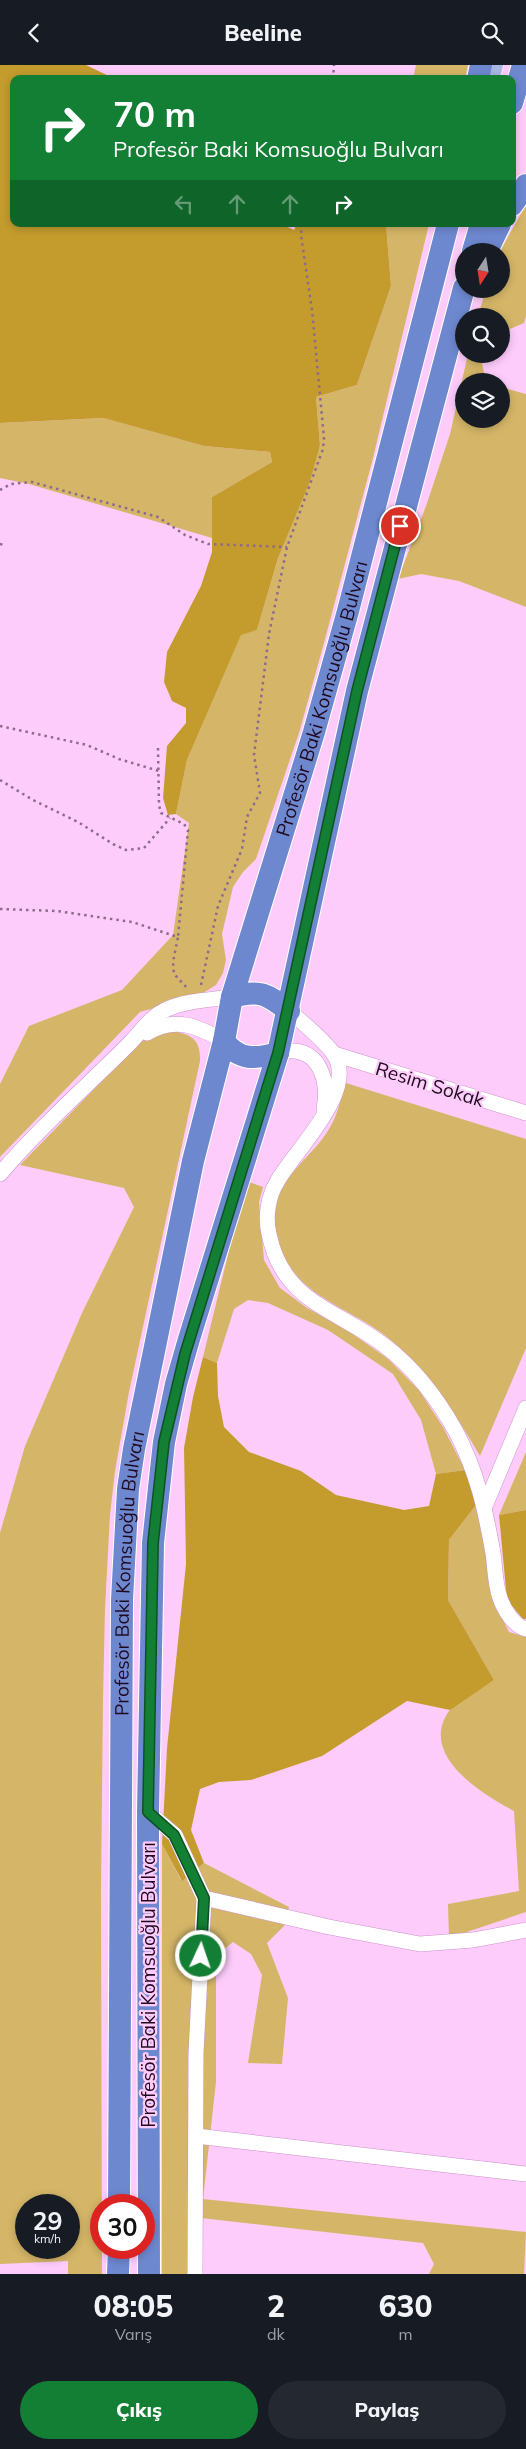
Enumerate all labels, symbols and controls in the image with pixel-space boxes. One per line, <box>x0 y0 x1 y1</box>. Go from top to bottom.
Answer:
icon: back <box>20 19 48 47</box>
text: Beeline <box>224 19 302 47</box>
icon: search <box>478 19 506 47</box>
text: 70 m <box>113 92 196 136</box>
icon: right <box>30 95 95 160</box>
text: Profesör Baki Komsuoğlu Bulvarı <box>113 135 444 163</box>
icon: left <box>170 190 198 218</box>
icon: ahead <box>223 190 251 218</box>
icon: ahead <box>276 190 304 218</box>
icon: right <box>329 190 357 218</box>
north arrow <box>455 243 510 297</box>
map controls <box>455 243 510 428</box>
button: search <box>455 308 510 363</box>
button: layers <box>455 373 510 428</box>
pin <box>379 505 421 547</box>
icon: arrive <box>386 512 414 540</box>
street label: Profesör Baki Komsuoğlu Bulvarı <box>270 558 373 839</box>
street label: Resim Sokak <box>373 1056 487 1112</box>
street label: Profesör Baki Komsuoğlu Bulvarı <box>109 1429 149 1716</box>
street label: Profesör Baki Komsuoğlu Bulvarı <box>136 1842 160 2128</box>
position arrow <box>174 1929 226 1981</box>
speed limit sign: 30 <box>90 2194 155 2259</box>
text: 29 <box>32 2205 63 2236</box>
text: km/h <box>34 2231 61 2246</box>
text: 08:05 <box>94 2287 173 2325</box>
text: 2 <box>267 2287 285 2325</box>
text: 630 <box>378 2287 432 2325</box>
text: Varış <box>115 2324 152 2344</box>
text: dk <box>267 2324 285 2344</box>
text: m <box>398 2324 412 2344</box>
button: Çıkış <box>20 2381 258 2439</box>
button: Paylaş <box>268 2381 506 2439</box>

